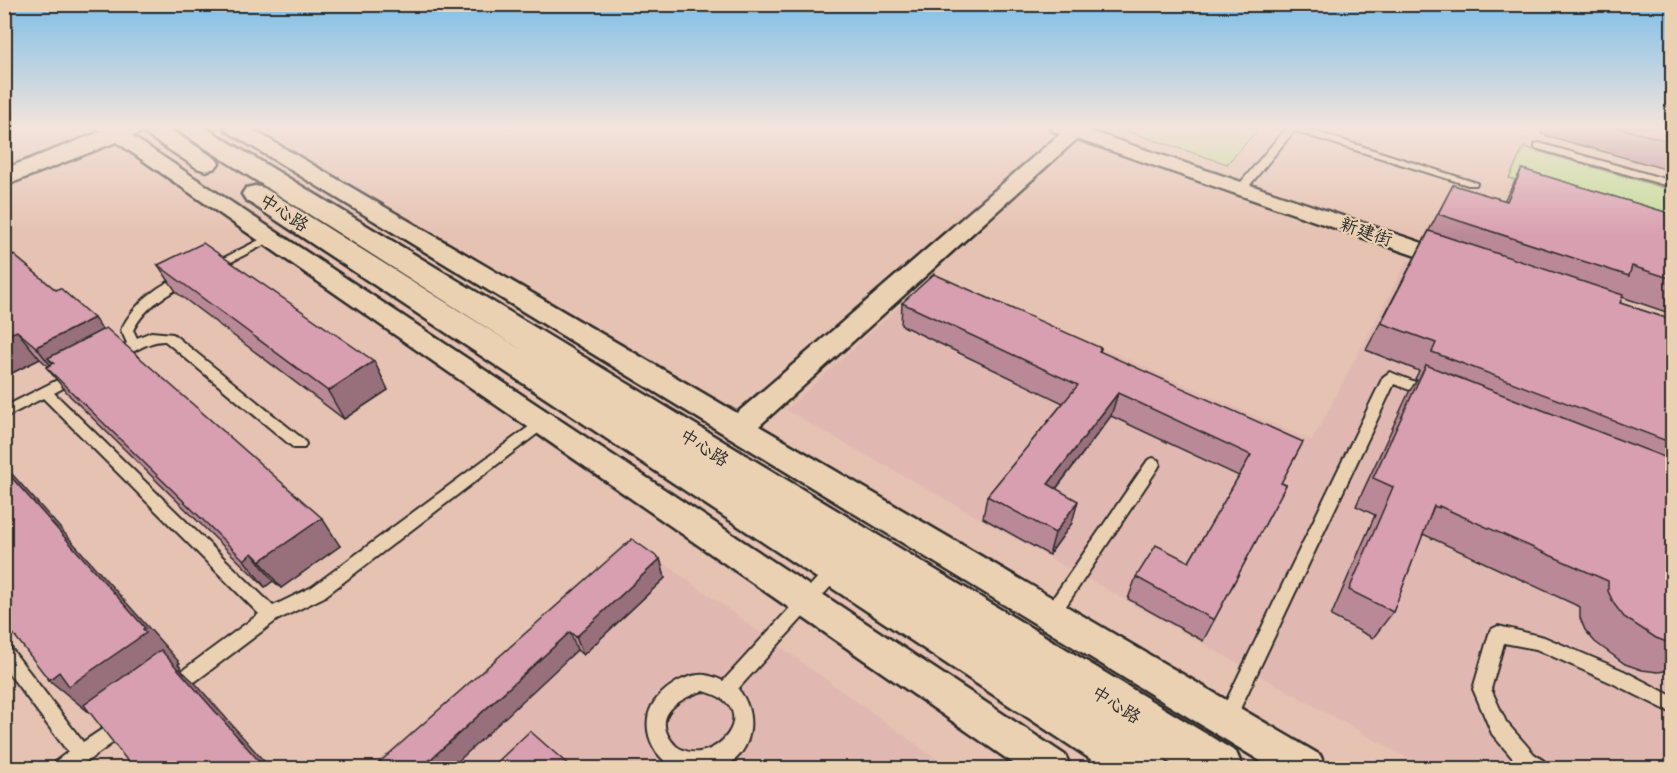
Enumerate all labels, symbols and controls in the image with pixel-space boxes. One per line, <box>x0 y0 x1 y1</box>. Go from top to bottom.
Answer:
street label: 中心路 <box>255 189 313 237</box>
street label: 新建街 <box>1337 212 1395 252</box>
street label: 中心路 <box>675 424 733 472</box>
street label: 中心路 <box>1087 681 1145 729</box>

